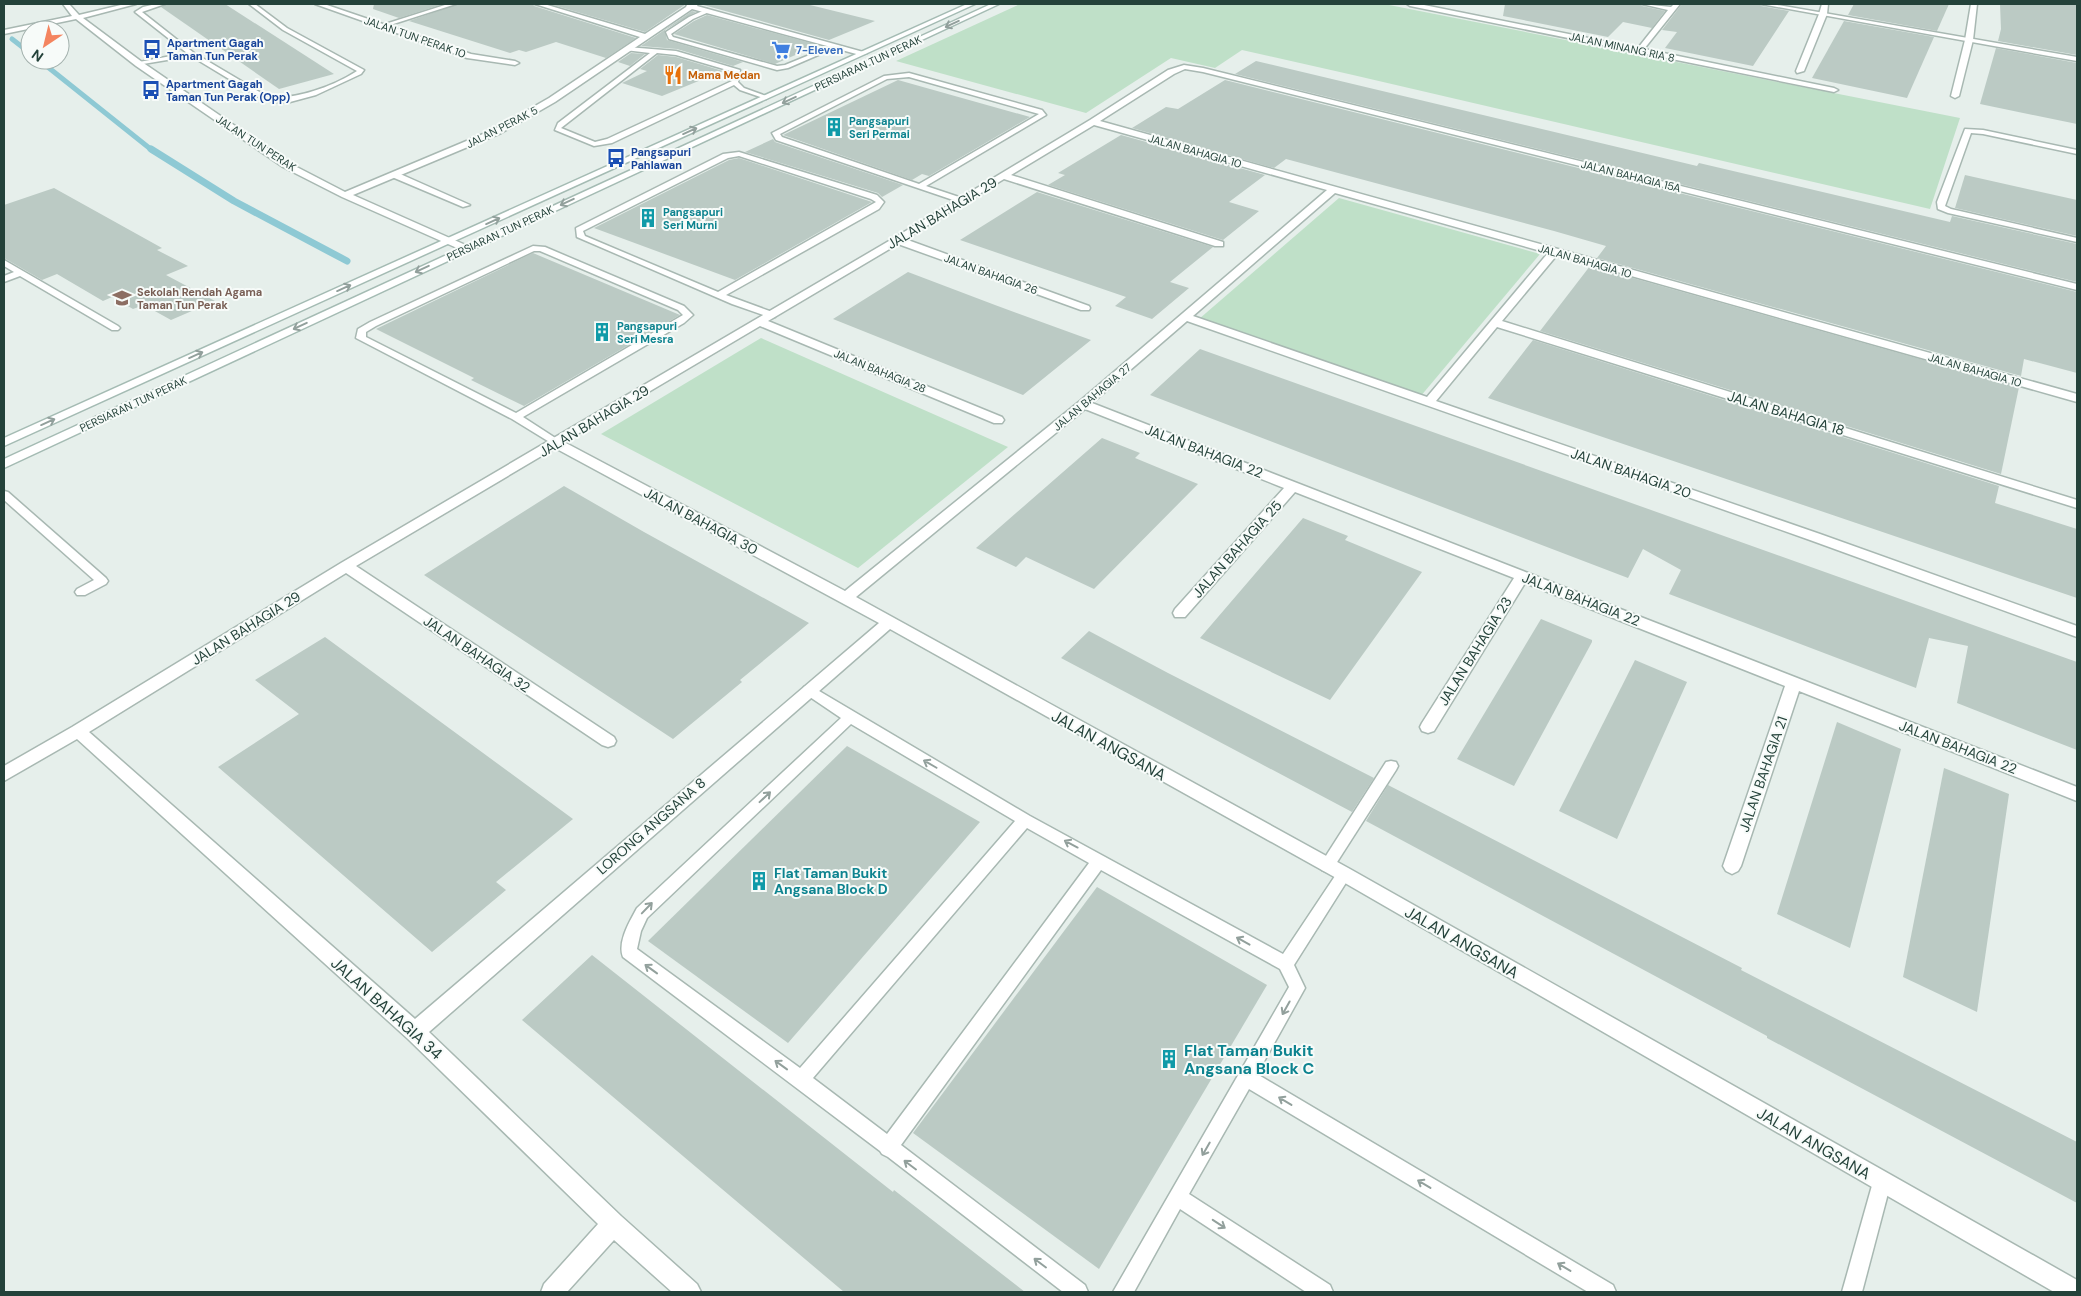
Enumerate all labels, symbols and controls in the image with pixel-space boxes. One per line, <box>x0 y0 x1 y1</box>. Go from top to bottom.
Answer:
street label: JALAN TUN PERAK 10 <box>362 13 468 61</box>
north arrow <box>20 20 70 70</box>
one-way arrow <box>945 20 960 30</box>
street label: JALAN MINANG RIA 8 <box>1568 29 1676 65</box>
street label: PERSIARAN TUN PERAK <box>812 32 924 94</box>
place label: Apartment Gagah Taman Tun Perak <box>167 36 264 63</box>
bus stop icon: Apartment Gagah Taman Tun Perak <box>141 38 163 60</box>
supermarket icon: 7-Eleven <box>770 39 792 61</box>
place label: 7-Eleven <box>796 43 843 57</box>
text: N <box>28 45 47 66</box>
restaurant icon: Mama Medan <box>662 64 684 86</box>
place label: Mama Medan <box>688 68 761 82</box>
place label: Apartment Gagah Taman Tun Perak (Opp) <box>166 77 290 104</box>
bus stop icon: Apartment Gagah Taman Tun Perak (Opp) <box>140 79 162 101</box>
one-way arrow <box>782 96 797 105</box>
street label: JALAN PERAK 5 <box>464 103 540 151</box>
street label: JALAN TUN PERAK <box>213 112 299 174</box>
place label: Pangsapuri Seri Permai <box>849 114 910 141</box>
building icon: Pangsapuri Seri Permai <box>823 116 845 138</box>
one-way arrow <box>682 126 697 136</box>
street label: JALAN BAHAGIA 10 <box>1147 131 1243 171</box>
place label: Pangsapuri Pahlawan <box>631 145 691 172</box>
bus stop icon: Pangsapuri Pahlawan <box>605 147 627 169</box>
street label: JALAN BAHAGIA 15A <box>1580 157 1682 195</box>
street label: JALAN BAHAGIA 29 <box>884 173 1001 253</box>
one-way arrow <box>560 198 575 208</box>
street label: PERSIARAN TUN PERAK <box>444 202 556 264</box>
place label: Pangsapuri Seri Murni <box>663 205 723 232</box>
building icon: Pangsapuri Seri Murni <box>637 207 659 229</box>
one-way arrow <box>485 215 500 225</box>
street label: JALAN BAHAGIA 10 <box>1537 241 1633 281</box>
street label: JALAN BAHAGIA 26 <box>942 251 1040 297</box>
one-way arrow <box>415 265 430 275</box>
one-way arrow <box>336 283 351 292</box>
place label: Sekolah Rendah Agama Taman Tun Perak <box>137 285 262 312</box>
school or university icon: Sekolah Rendah Agama Taman Tun Perak <box>111 287 133 309</box>
place label: Pangsapuri Seri Mesra <box>617 319 677 346</box>
building icon: Pangsapuri Seri Mesra <box>591 321 613 343</box>
one-way arrow <box>293 322 308 331</box>
street label: JALAN BAHAGIA 28 <box>832 346 928 396</box>
one-way arrow <box>188 350 203 360</box>
street label: JALAN BAHAGIA 10 <box>1927 350 2023 390</box>
street label: JALAN BAHAGIA 27 <box>1050 360 1134 434</box>
street label: PERSIARAN TUN PERAK <box>77 373 189 435</box>
street label: JALAN BAHAGIA 29 <box>536 381 653 461</box>
street label: JALAN BAHAGIA 18 <box>1725 387 1847 439</box>
one-way arrow <box>40 417 55 427</box>
street label: JALAN BAHAGIA 22 <box>1142 420 1266 482</box>
street label: JALAN BAHAGIA 20 <box>1568 444 1694 502</box>
street label: JALAN BAHAGIA 30 <box>641 483 761 559</box>
street label: JALAN BAHAGIA 25 <box>1188 496 1286 602</box>
street label: JALAN BAHAGIA 22 <box>1519 568 1643 630</box>
street label: JALAN BAHAGIA 29 <box>188 587 304 669</box>
street label: JALAN BAHAGIA 23 <box>1434 593 1516 709</box>
street label: JALAN BAHAGIA 32 <box>420 612 534 696</box>
street label: JALAN ANGSANA <box>1048 705 1170 786</box>
street label: JALAN BAHAGIA 21 <box>1735 714 1791 834</box>
street label: JALAN BAHAGIA 22 <box>1896 716 2020 778</box>
one-way arrow <box>923 758 937 768</box>
street label: LORONG ANGSANA 8 <box>593 774 709 878</box>
one-way arrow <box>759 791 771 803</box>
one-way arrow <box>1064 839 1079 848</box>
place label: Flat Taman Bukit Angsana Block D <box>774 864 888 898</box>
building icon: Flat Taman Bukit Angsana Block D <box>748 870 770 892</box>
street label: JALAN ANGSANA <box>1401 901 1523 984</box>
one-way arrow <box>641 902 653 915</box>
one-way arrow <box>1237 935 1251 945</box>
street label: JALAN BAHAGIA 34 <box>326 953 447 1064</box>
one-way arrow <box>645 963 658 974</box>
one-way arrow <box>1281 1000 1291 1014</box>
place label: Flat Taman Bukit Angsana Block C <box>1184 1040 1315 1079</box>
building icon: Flat Taman Bukit Angsana Block C <box>1158 1048 1180 1070</box>
one-way arrow <box>775 1060 789 1070</box>
one-way arrow <box>1278 1095 1292 1105</box>
street label: JALAN ANGSANA <box>1753 1102 1875 1185</box>
one-way arrow <box>1201 1141 1210 1156</box>
one-way arrow <box>904 1159 917 1170</box>
one-way arrow <box>1418 1178 1432 1188</box>
one-way arrow <box>1212 1218 1226 1229</box>
one-way arrow <box>1033 1257 1046 1268</box>
one-way arrow <box>1557 1262 1571 1272</box>

